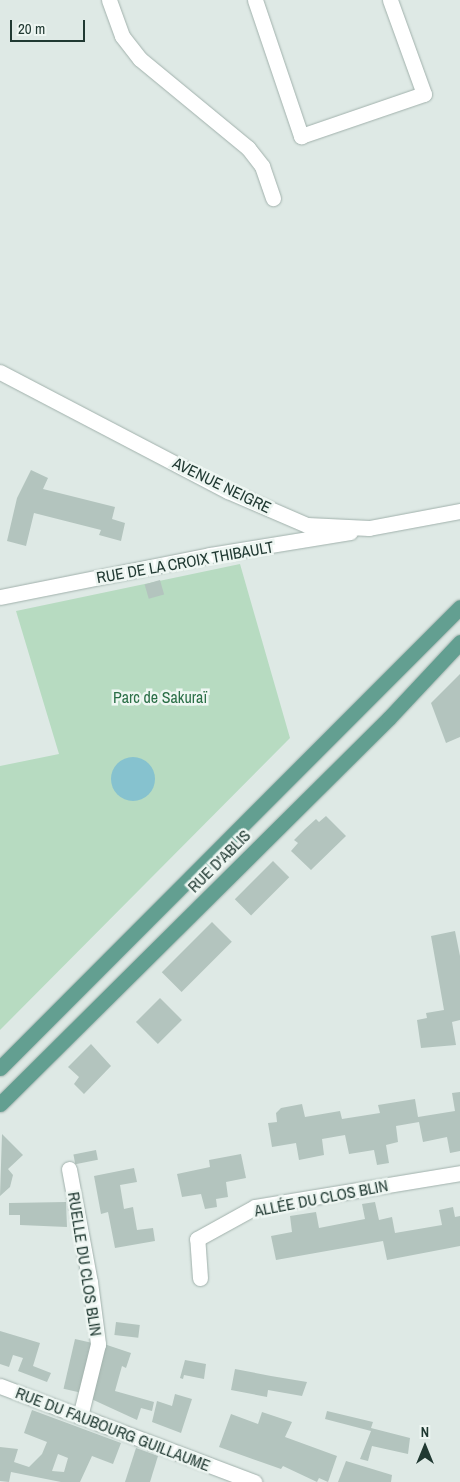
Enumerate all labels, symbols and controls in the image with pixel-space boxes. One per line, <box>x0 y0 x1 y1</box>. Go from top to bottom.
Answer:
scale bar <box>12 10 88 42</box>
text: 20 m <box>18 18 45 39</box>
street label: AVENUE NEIGRE <box>170 453 274 517</box>
street label: RUE DE LA CROIX THIBAULT <box>94 537 276 587</box>
park label: Parc de Sakuraï <box>113 687 207 707</box>
street label: RUE D'ABLIS <box>184 826 254 896</box>
street label: ALLÉE DU CLOS BLIN <box>253 1176 389 1220</box>
street label: RUELLE DU CLOS BLIN <box>64 1190 106 1338</box>
street label: RUE DU FAUBOURG GUILLAUME <box>13 1383 213 1475</box>
north arrow <box>400 1422 450 1472</box>
text: N <box>421 1423 429 1441</box>

